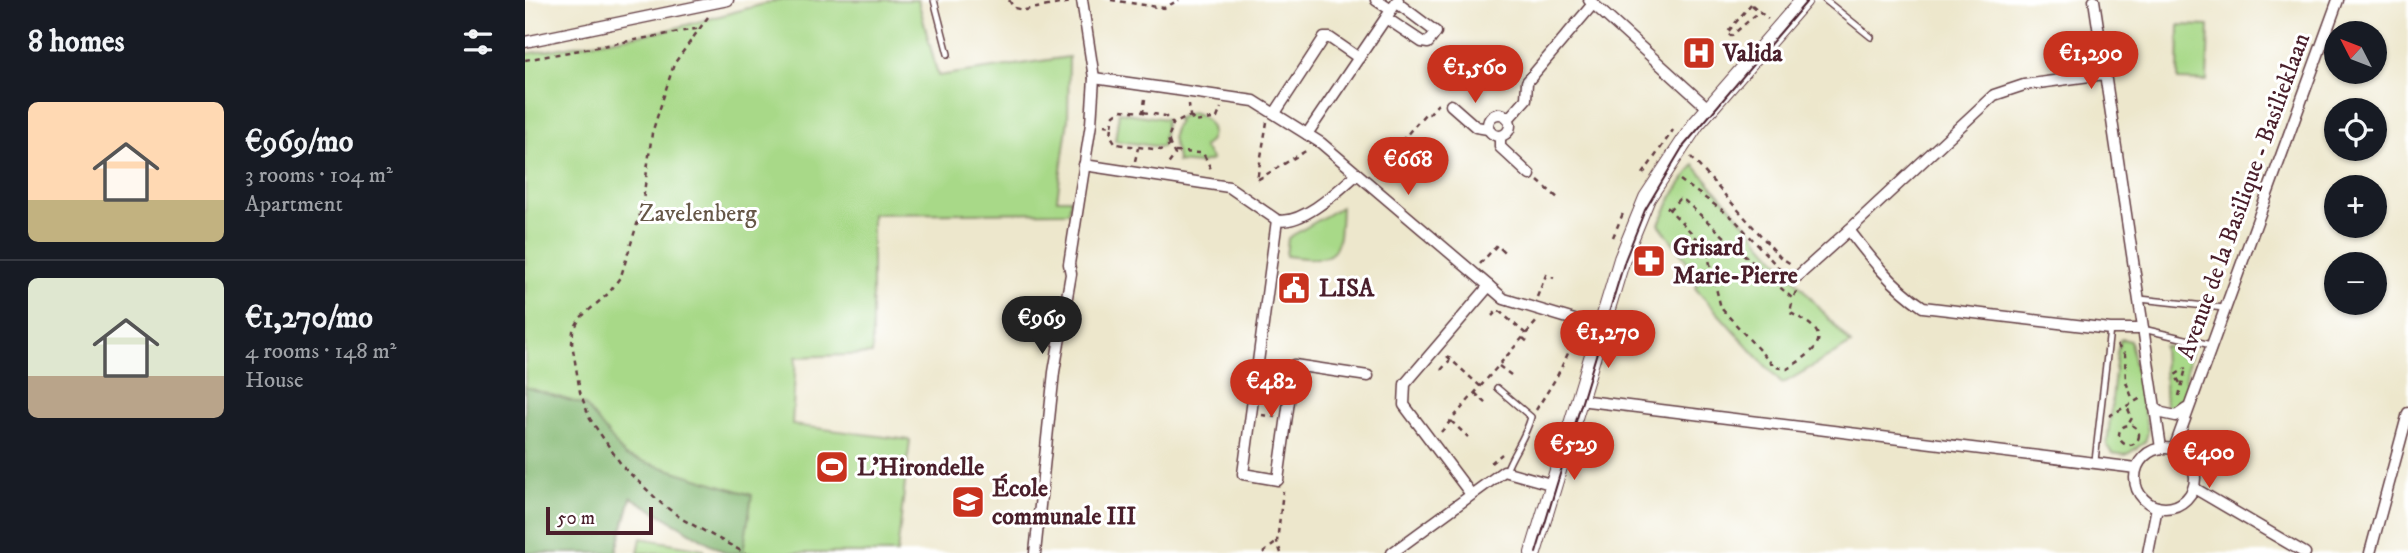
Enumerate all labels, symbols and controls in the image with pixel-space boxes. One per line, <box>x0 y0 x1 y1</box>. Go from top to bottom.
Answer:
north arrow <box>2324 21 2387 84</box>
map controls <box>2324 21 2387 315</box>
icon: filters <box>459 23 497 61</box>
text: 8 homes <box>28 24 125 61</box>
street label: Avenue de la Basilique - Basilieklaan <box>2171 29 2317 364</box>
pin: €1,290 <box>2034 32 2148 91</box>
hospital icon: Valida <box>1680 34 1718 72</box>
place label: Valida <box>1722 39 1783 69</box>
text: €1,290 <box>2059 39 2123 68</box>
pin: €1,560 <box>1418 46 1532 105</box>
text: €1,560 <box>1443 53 1507 82</box>
button: locate <box>2324 98 2387 161</box>
text: €969/mo <box>245 124 353 161</box>
icon: home <box>84 130 168 214</box>
pin: €668 <box>1367 138 1449 197</box>
text: €668 <box>1384 145 1432 174</box>
text: 3 rooms · 104 m² <box>245 161 393 190</box>
button: + <box>2324 175 2387 238</box>
text: Apartment <box>245 190 343 219</box>
park label: Zavelenberg <box>639 199 757 229</box>
place label: Grisard Marie-Pierre <box>1673 233 1798 291</box>
pharmacy icon: Grisard Marie-Pierre <box>1630 242 1668 280</box>
button: − <box>2324 252 2387 315</box>
public building icon: LISA <box>1275 269 1313 307</box>
place label: LISA <box>1319 274 1375 304</box>
pin: €969 <box>1001 296 1083 356</box>
text: €1,270/mo <box>245 300 373 337</box>
text: €969 <box>1018 304 1066 333</box>
icon: home <box>84 306 168 390</box>
pin: €1,270 <box>1551 310 1665 370</box>
text: €1,270 <box>1576 318 1640 347</box>
text: 4 rooms · 148 m² <box>245 337 397 366</box>
pin: €482 <box>1230 360 1312 419</box>
text: House <box>245 366 303 395</box>
text: €482 <box>1246 367 1296 396</box>
pin: €529 <box>1533 422 1615 482</box>
text: €529 <box>1550 430 1598 459</box>
pin: €400 <box>2168 430 2250 490</box>
text: €400 <box>2183 438 2235 467</box>
sports icon: L'Hirondelle <box>813 448 851 486</box>
place label: L'Hirondelle <box>857 453 984 483</box>
place label: École communale III <box>992 473 1136 532</box>
school or university icon: École communale III <box>949 483 987 521</box>
scale bar <box>546 504 653 536</box>
text: 50 m <box>557 507 595 530</box>

